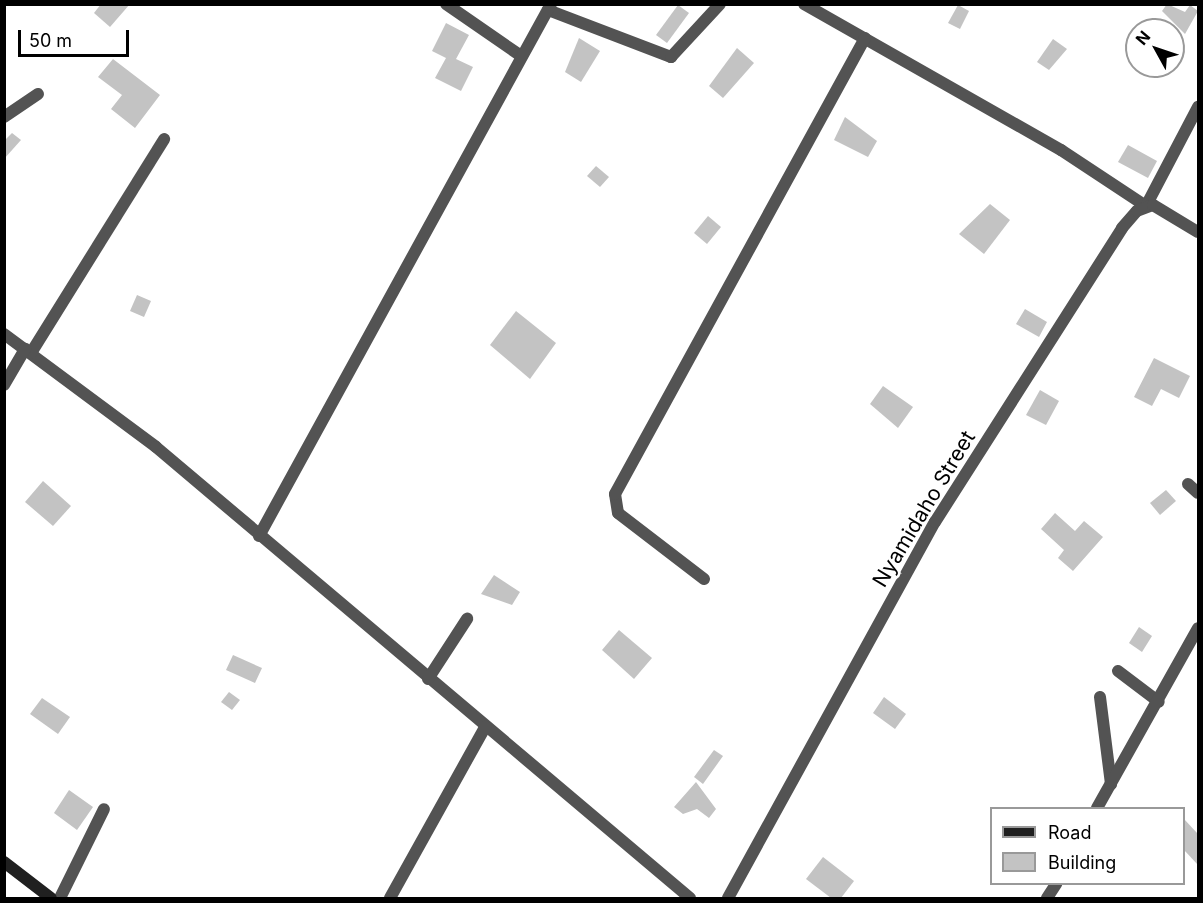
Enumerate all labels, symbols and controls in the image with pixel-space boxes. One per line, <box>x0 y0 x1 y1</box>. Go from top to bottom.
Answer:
scale bar <box>21 18 132 56</box>
north arrow <box>1125 18 1185 78</box>
text: N <box>1131 27 1154 49</box>
text: 50 m <box>29 30 72 51</box>
street label: Nyamidaho Street <box>867 426 981 592</box>
legend <box>990 807 1185 885</box>
text: Road <box>1048 822 1091 843</box>
text: Building <box>1048 852 1116 873</box>

